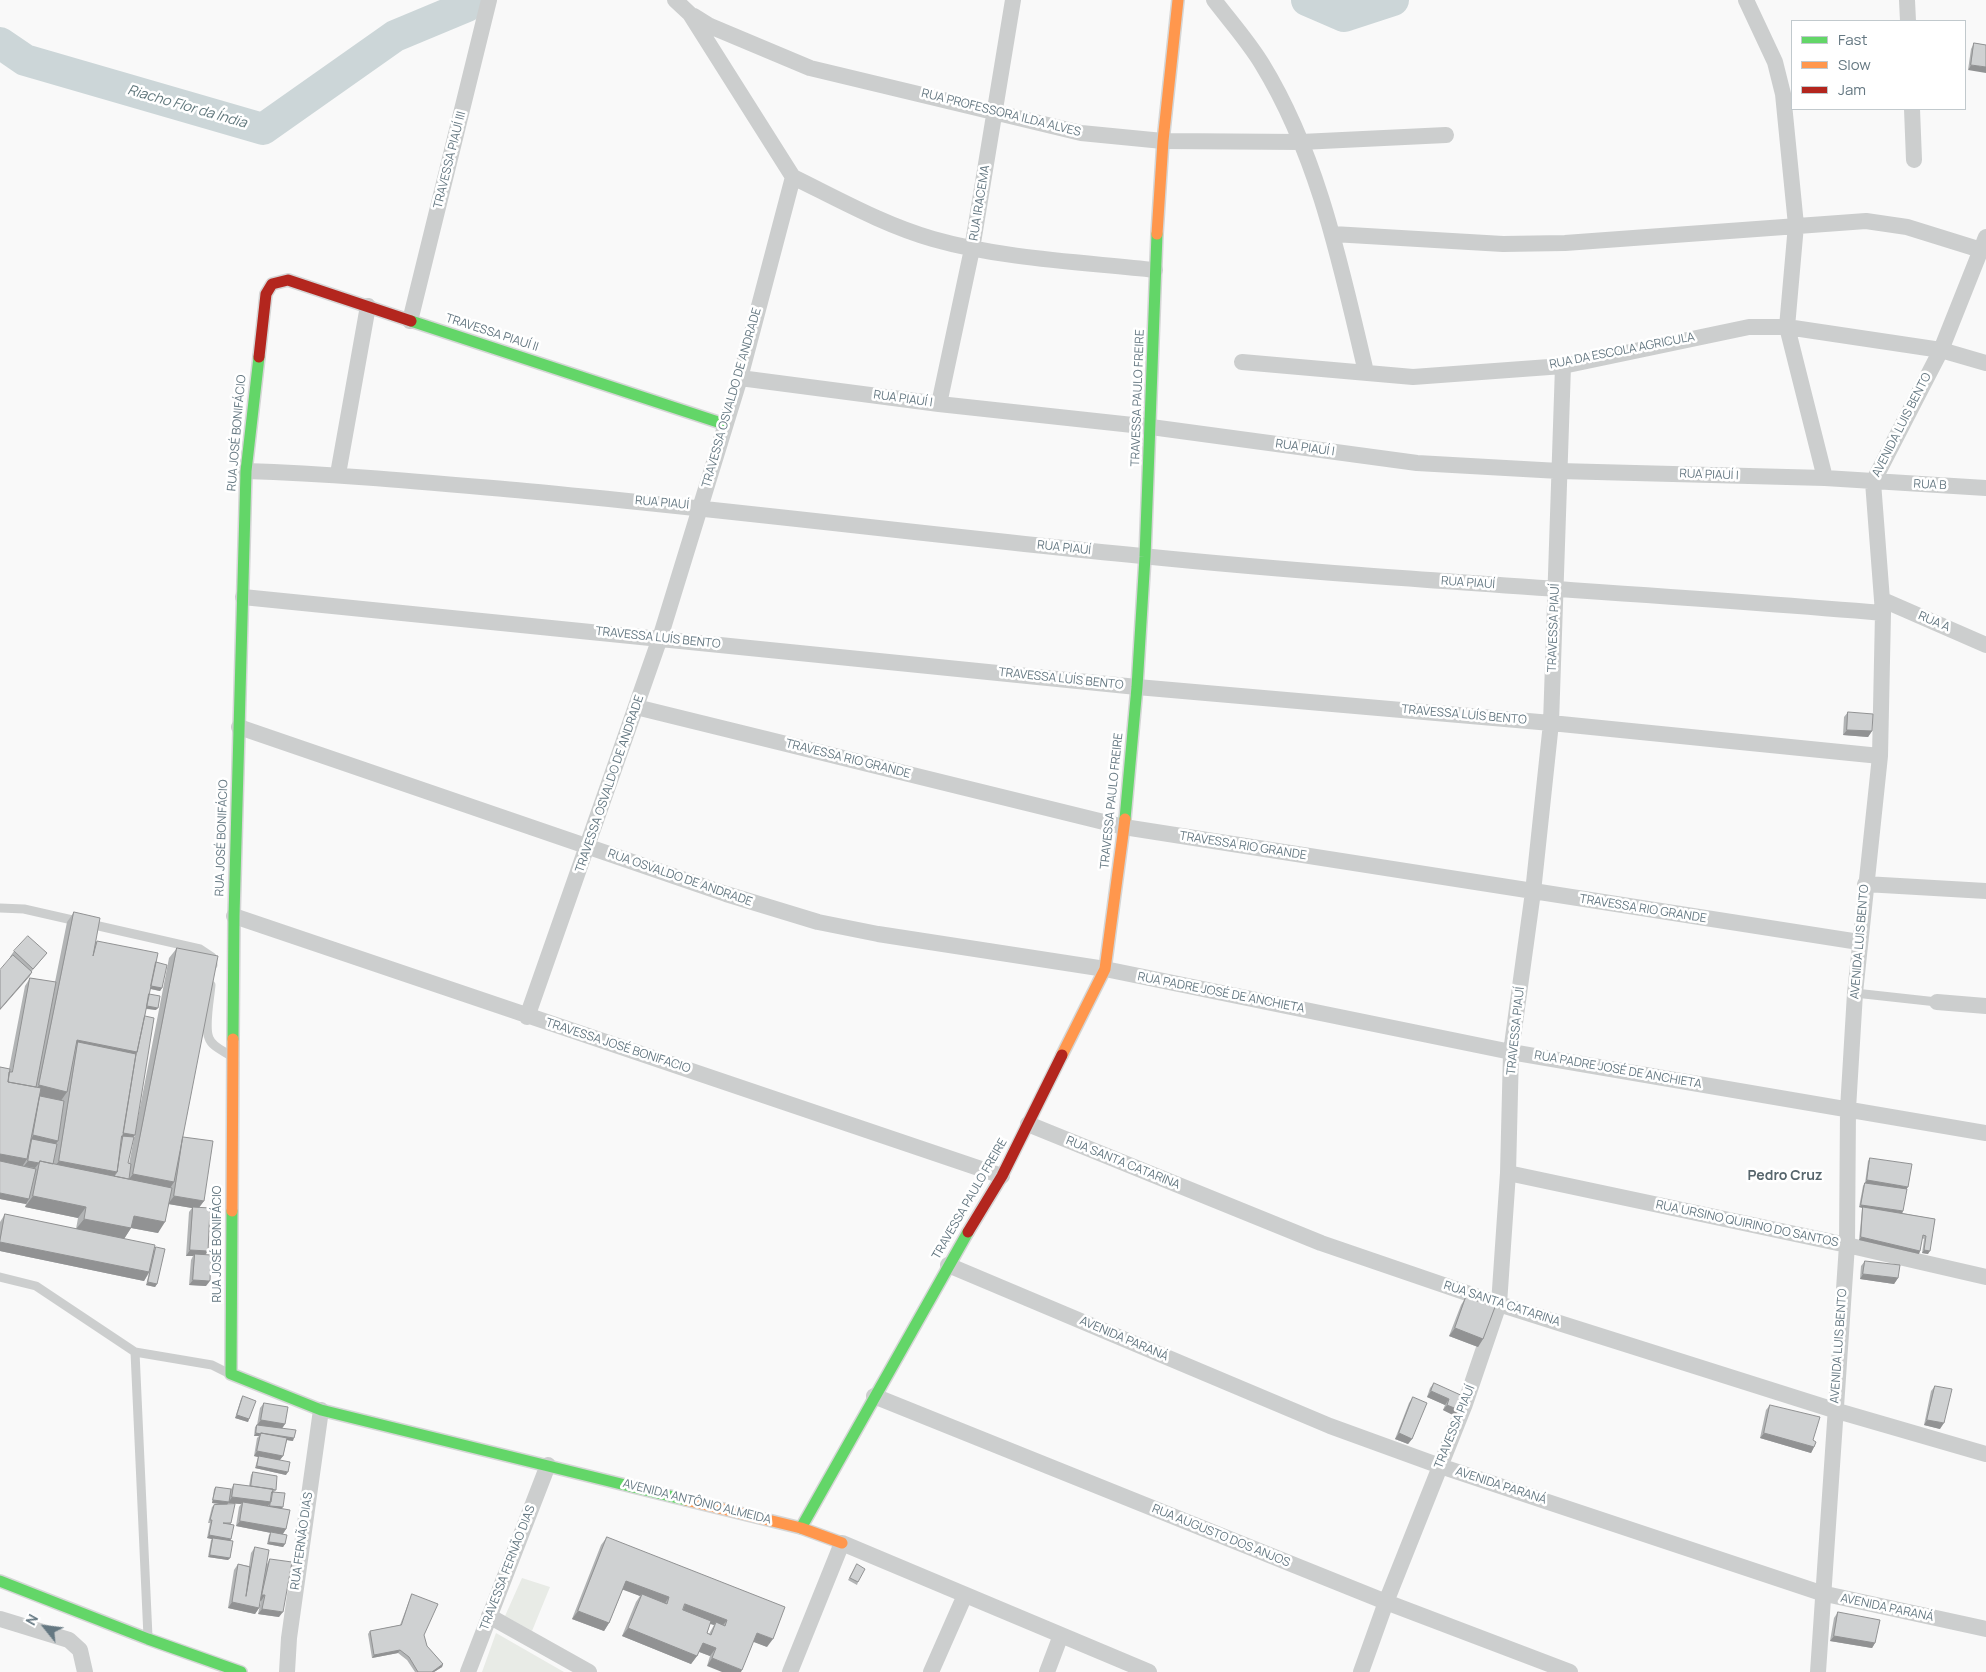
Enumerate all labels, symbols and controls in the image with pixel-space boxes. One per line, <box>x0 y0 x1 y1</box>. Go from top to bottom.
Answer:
legend <box>1791 20 1966 110</box>
text: Fast <box>1838 29 1867 50</box>
text: Slow <box>1838 54 1871 75</box>
text: Jam <box>1838 79 1866 100</box>
water label: Riacho Flor da Índia <box>125 82 249 132</box>
street label: RUA PROFESSORA ILDA ALVES <box>920 86 1082 140</box>
street label: TRAVESSA PIAUÍ III <box>431 110 469 210</box>
street label: RUA IRACEMA <box>967 164 993 242</box>
street label: TRAVESSA OSVALDO DE ANDRADE <box>699 306 765 490</box>
street label: TRAVESSA PIAUÍ II <box>444 311 540 355</box>
street label: TRAVESSA PAULO FREIRE <box>1128 329 1148 467</box>
street label: RUA DA ESCOLA AGRICULA <box>1548 330 1696 372</box>
street label: AVENIDA LUIS BENTO <box>1869 370 1935 480</box>
street label: RUA JOSÉ BONIFÁCIO <box>225 374 249 492</box>
street label: RUA PIAUÍ I <box>873 388 933 410</box>
street label: RUA PIAUÍ I <box>1275 437 1335 459</box>
street label: RUA PIAUÍ I <box>1679 467 1739 483</box>
street label: RUA B <box>1913 477 1947 493</box>
street label: RUA PIAUÍ <box>634 493 690 513</box>
street label: RUA PIAUÍ <box>1036 538 1092 558</box>
street label: RUA PIAUÍ <box>1440 574 1496 592</box>
street label: TRAVESSA PIAUÍ <box>1545 583 1563 673</box>
street label: RUA A <box>1916 609 1952 635</box>
street label: TRAVESSA LUÍS BENTO <box>595 624 721 652</box>
street label: TRAVESSA LUÍS BENTO <box>998 665 1124 693</box>
street label: TRAVESSA OSVALDO DE ANDRADE <box>573 693 647 875</box>
street label: TRAVESSA LUÍS BENTO <box>1401 702 1527 728</box>
street label: TRAVESSA PAULO FREIRE <box>1098 732 1126 870</box>
street label: TRAVESSA RIO GRANDE <box>784 736 912 782</box>
street label: RUA JOSÉ BONIFÁCIO <box>213 779 231 897</box>
street label: TRAVESSA RIO GRANDE <box>1178 829 1308 863</box>
street label: RUA OSVALDO DE ANDRADE <box>606 846 754 910</box>
street label: AVENIDA LUIS BENTO <box>1848 884 1872 1000</box>
street label: TRAVESSA RIO GRANDE <box>1578 892 1708 926</box>
street label: RUA PADRE JOSÉ DE ANCHIETA <box>1136 970 1306 1016</box>
street label: TRAVESSA PIAUÍ <box>1504 986 1528 1076</box>
street label: TRAVESSA JOSÉ BONIFACIO <box>544 1016 692 1076</box>
street label: RUA PADRE JOSÉ DE ANCHIETA <box>1533 1048 1703 1092</box>
street label: RUA SANTA CATARINA <box>1064 1134 1182 1192</box>
street label: TRAVESSA PAULO FREIRE <box>929 1136 1011 1262</box>
district label: Pedro Cruz <box>1748 1168 1822 1184</box>
street label: RUA JOSÉ BONIFÁCIO <box>211 1186 225 1302</box>
street label: RUA URSINO QUIRINO DO SANTOS <box>1654 1198 1840 1250</box>
street label: RUA SANTA CATARINA <box>1442 1278 1562 1330</box>
street label: AVENIDA LUIS BENTO <box>1828 1288 1850 1404</box>
street label: AVENIDA PARANÁ <box>1078 1314 1170 1364</box>
street label: TRAVESSA PIAUÍ <box>1432 1383 1478 1471</box>
street label: AVENIDA PARANÁ <box>1454 1464 1548 1508</box>
street label: AVENIDA ANTÔNIO ALMEIDA <box>621 1477 773 1527</box>
street label: RUA FERNÃO DIAS <box>288 1491 316 1591</box>
street label: RUA AUGUSTO DOS ANJOS <box>1150 1502 1292 1570</box>
street label: TRAVESSA FERNÃO DIAS <box>477 1503 539 1633</box>
street label: AVENIDA PARANÁ <box>1839 1591 1935 1625</box>
north arrow <box>20 1602 70 1652</box>
text: N <box>21 1610 42 1628</box>

